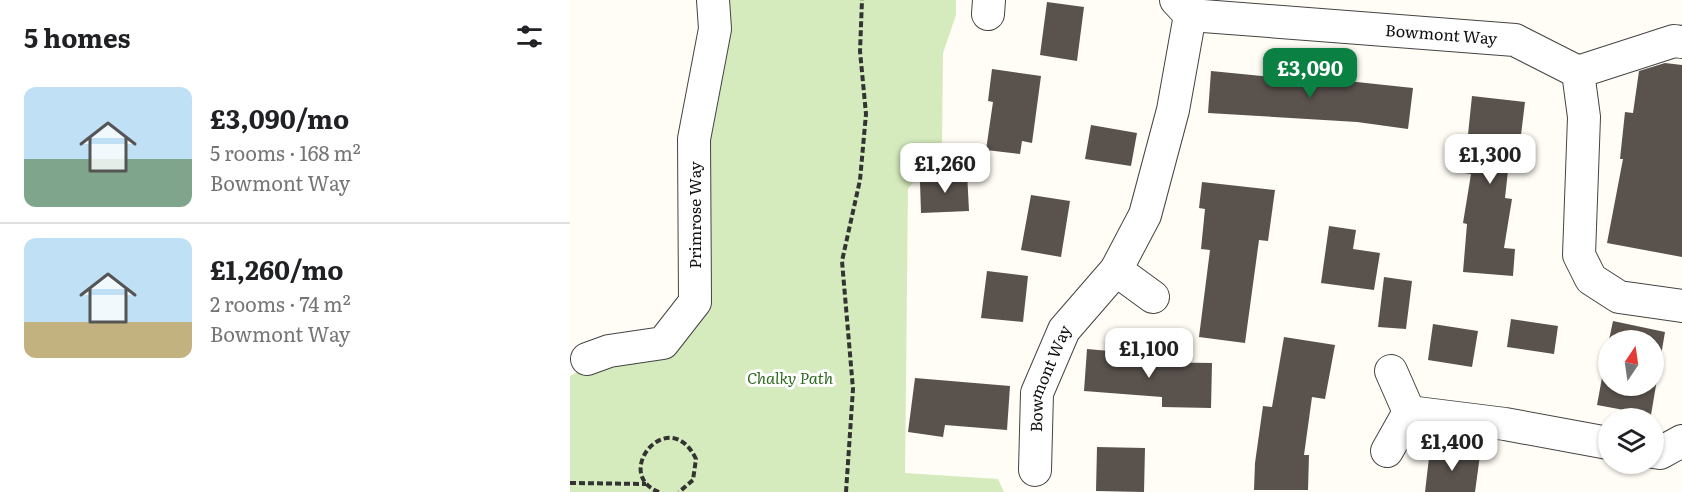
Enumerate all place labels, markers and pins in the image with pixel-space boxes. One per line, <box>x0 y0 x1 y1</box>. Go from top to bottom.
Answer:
pin: £3,090 <box>1261 48 1359 99</box>
pin: £1,300 <box>1441 134 1539 185</box>
pin: £1,260 <box>896 143 994 194</box>
pin: £1,100 <box>1100 328 1198 379</box>
pin: £1,400 <box>1403 421 1501 472</box>

